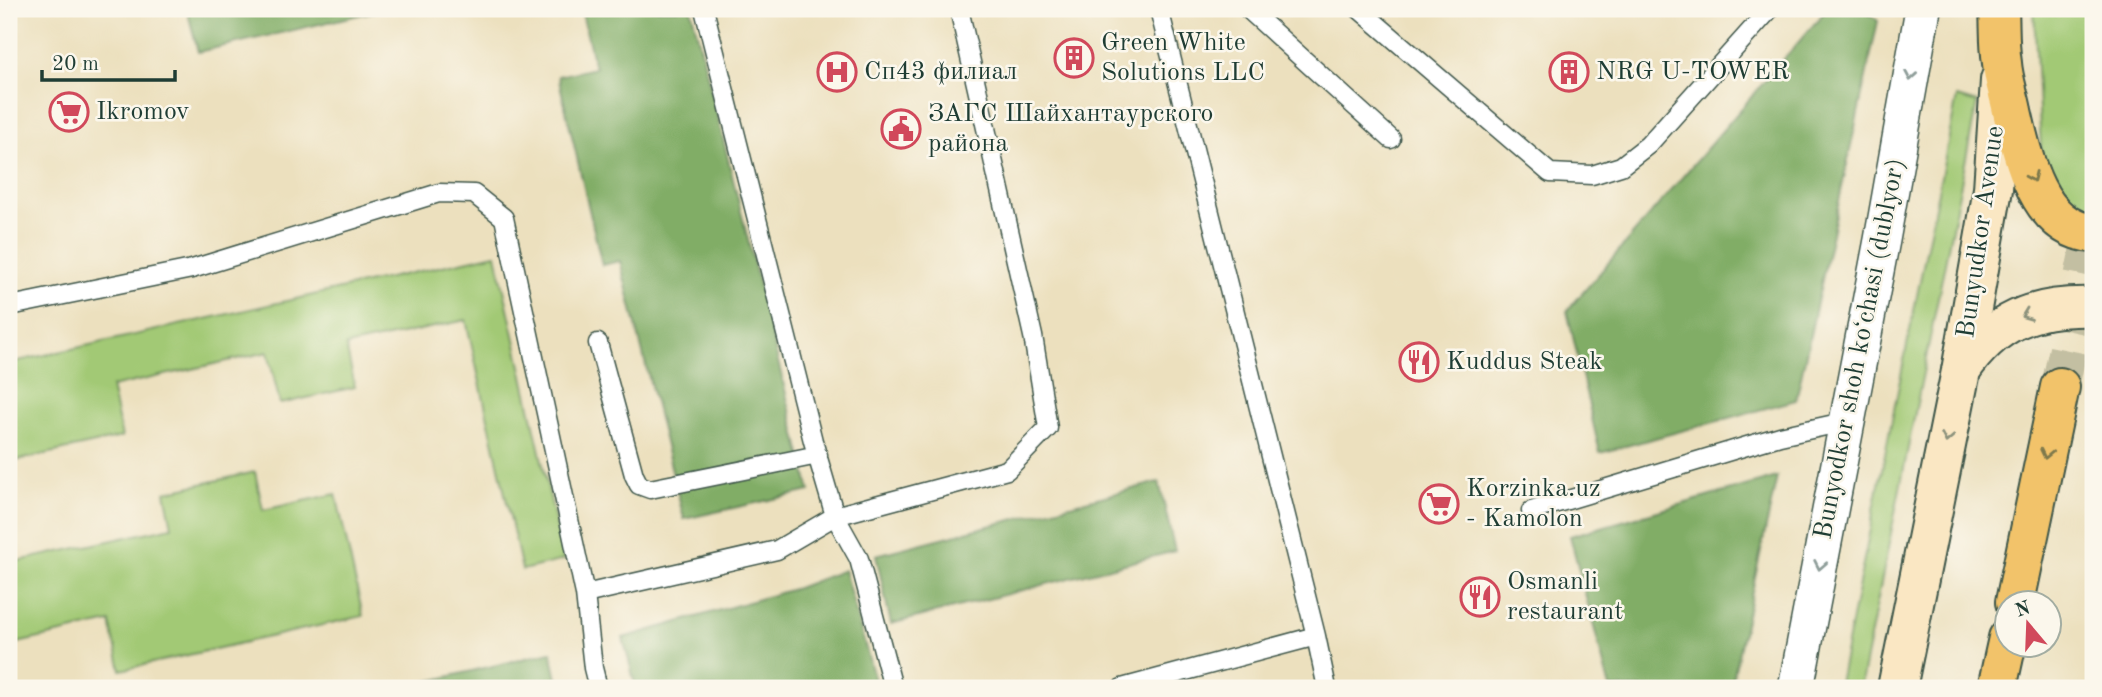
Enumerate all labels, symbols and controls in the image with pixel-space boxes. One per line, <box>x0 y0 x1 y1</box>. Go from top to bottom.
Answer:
place label: Green White Solutions LLC <box>1101 30 1265 86</box>
building icon: Green White Solutions LLC <box>1053 37 1095 79</box>
scale bar <box>42 38 175 82</box>
hospital icon: Сп43 филиал <box>816 51 858 93</box>
building icon: NRG U-TOWER <box>1548 51 1590 93</box>
text: 20 m <box>52 54 99 75</box>
place label: Сп43 филиал <box>864 59 1017 85</box>
place label: NRG U-TOWER <box>1596 59 1790 85</box>
one-way arrow <box>1904 70 1919 82</box>
supermarket icon: Ikromov <box>48 91 90 133</box>
place label: Ikromov <box>96 99 190 125</box>
place label: ЗАГС Шайхантаурского района <box>928 101 1213 157</box>
public building icon: ЗАГС Шайхантаурского района <box>880 108 922 150</box>
street label: Bunyudkor Avenue <box>1953 124 2009 340</box>
street label: Bunyodkor shoh koʻchasi (dublyor) <box>1810 156 1910 542</box>
one-way arrow <box>2023 170 2037 182</box>
one-way arrow <box>2021 307 2033 321</box>
restaurant icon: Kuddus Steak <box>1398 341 1440 383</box>
place label: Kuddus Steak <box>1446 349 1603 375</box>
one-way arrow <box>1941 432 1956 444</box>
one-way arrow <box>2040 448 2055 460</box>
place label: Korzinka.uz - Kamolon <box>1466 476 1601 532</box>
supermarket icon: Korzinka.uz - Kamolon <box>1418 483 1460 525</box>
one-way arrow <box>1813 559 1828 571</box>
place label: Osmanli restaurant <box>1507 569 1623 625</box>
restaurant icon: Osmanli restaurant <box>1459 576 1501 618</box>
north arrow <box>1994 588 2064 658</box>
text: N <box>2013 599 2034 622</box>

